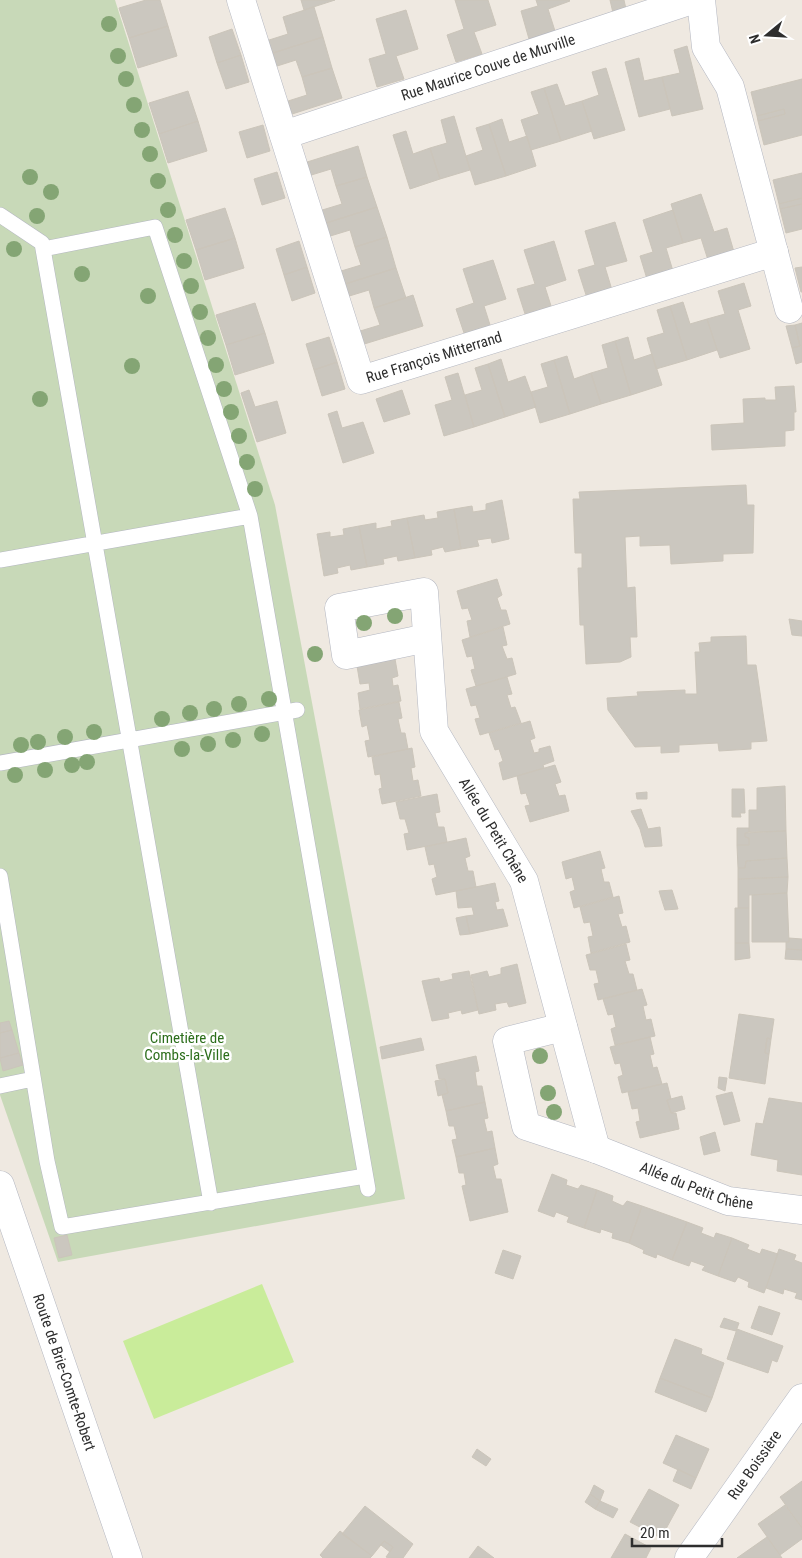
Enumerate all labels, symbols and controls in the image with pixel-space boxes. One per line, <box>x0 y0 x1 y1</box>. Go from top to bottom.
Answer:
north arrow <box>742 10 792 60</box>
street label: Rue Maurice Couve de Murville <box>399 30 577 105</box>
text: N <box>746 32 764 46</box>
street label: Rue François Mitterrand <box>364 328 504 387</box>
street label: Allée du Petit Chêne <box>455 775 532 886</box>
park label: Cimetière de Combs-la-Ville <box>144 1029 230 1064</box>
street label: Allée du Petit Chêne <box>637 1158 754 1213</box>
street label: Route de Brie-Comte-Robert <box>29 1292 99 1453</box>
street label: Rue Boissière <box>724 1427 785 1503</box>
scale bar <box>632 1516 722 1548</box>
text: 20 m <box>640 1524 670 1542</box>

